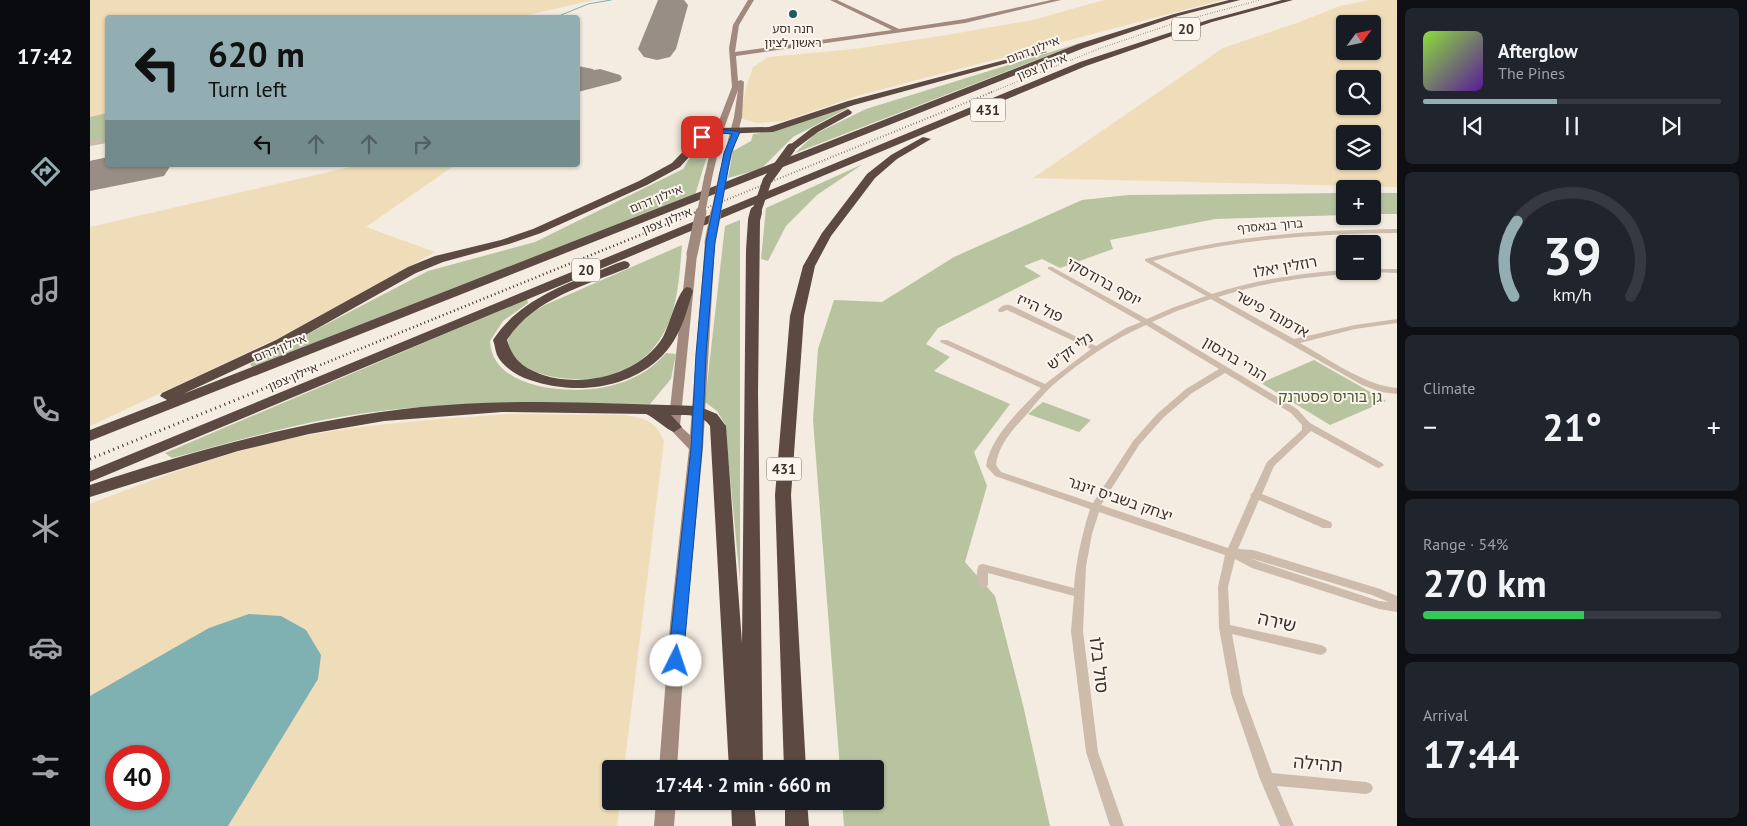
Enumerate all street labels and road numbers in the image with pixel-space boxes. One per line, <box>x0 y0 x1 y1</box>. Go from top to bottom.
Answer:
road number: 20 <box>1172 18 1200 40</box>
street label: איילון דרום <box>1004 32 1062 66</box>
street label: איילון צפון <box>1015 50 1069 83</box>
road number: 431 <box>970 98 1006 122</box>
street label: איילון דרום <box>627 181 685 216</box>
street label: איילון צפון <box>640 204 694 237</box>
street label: ברוך בנאסרף <box>1236 215 1304 236</box>
street label: רוזלין יאלו <box>1251 252 1318 281</box>
street label: יוסף ברודסקי <box>1063 253 1145 310</box>
road number: 20 <box>572 258 600 282</box>
street label: אדמונד פישר <box>1232 285 1313 342</box>
street label: פול הייז <box>1014 289 1066 326</box>
street label: נלי זק"ש <box>1043 328 1096 374</box>
street label: איילון דרום <box>251 330 309 365</box>
street label: הנרי ברגסון <box>1199 332 1271 385</box>
street label: איילון צפון <box>266 359 320 394</box>
road number: 431 <box>766 458 802 480</box>
street label: יצחק בשביס זינגר <box>1065 472 1175 525</box>
street label: שירה <box>1256 606 1299 637</box>
street label: סול בלו <box>1085 636 1114 694</box>
street label: תהילה <box>1292 750 1344 777</box>

